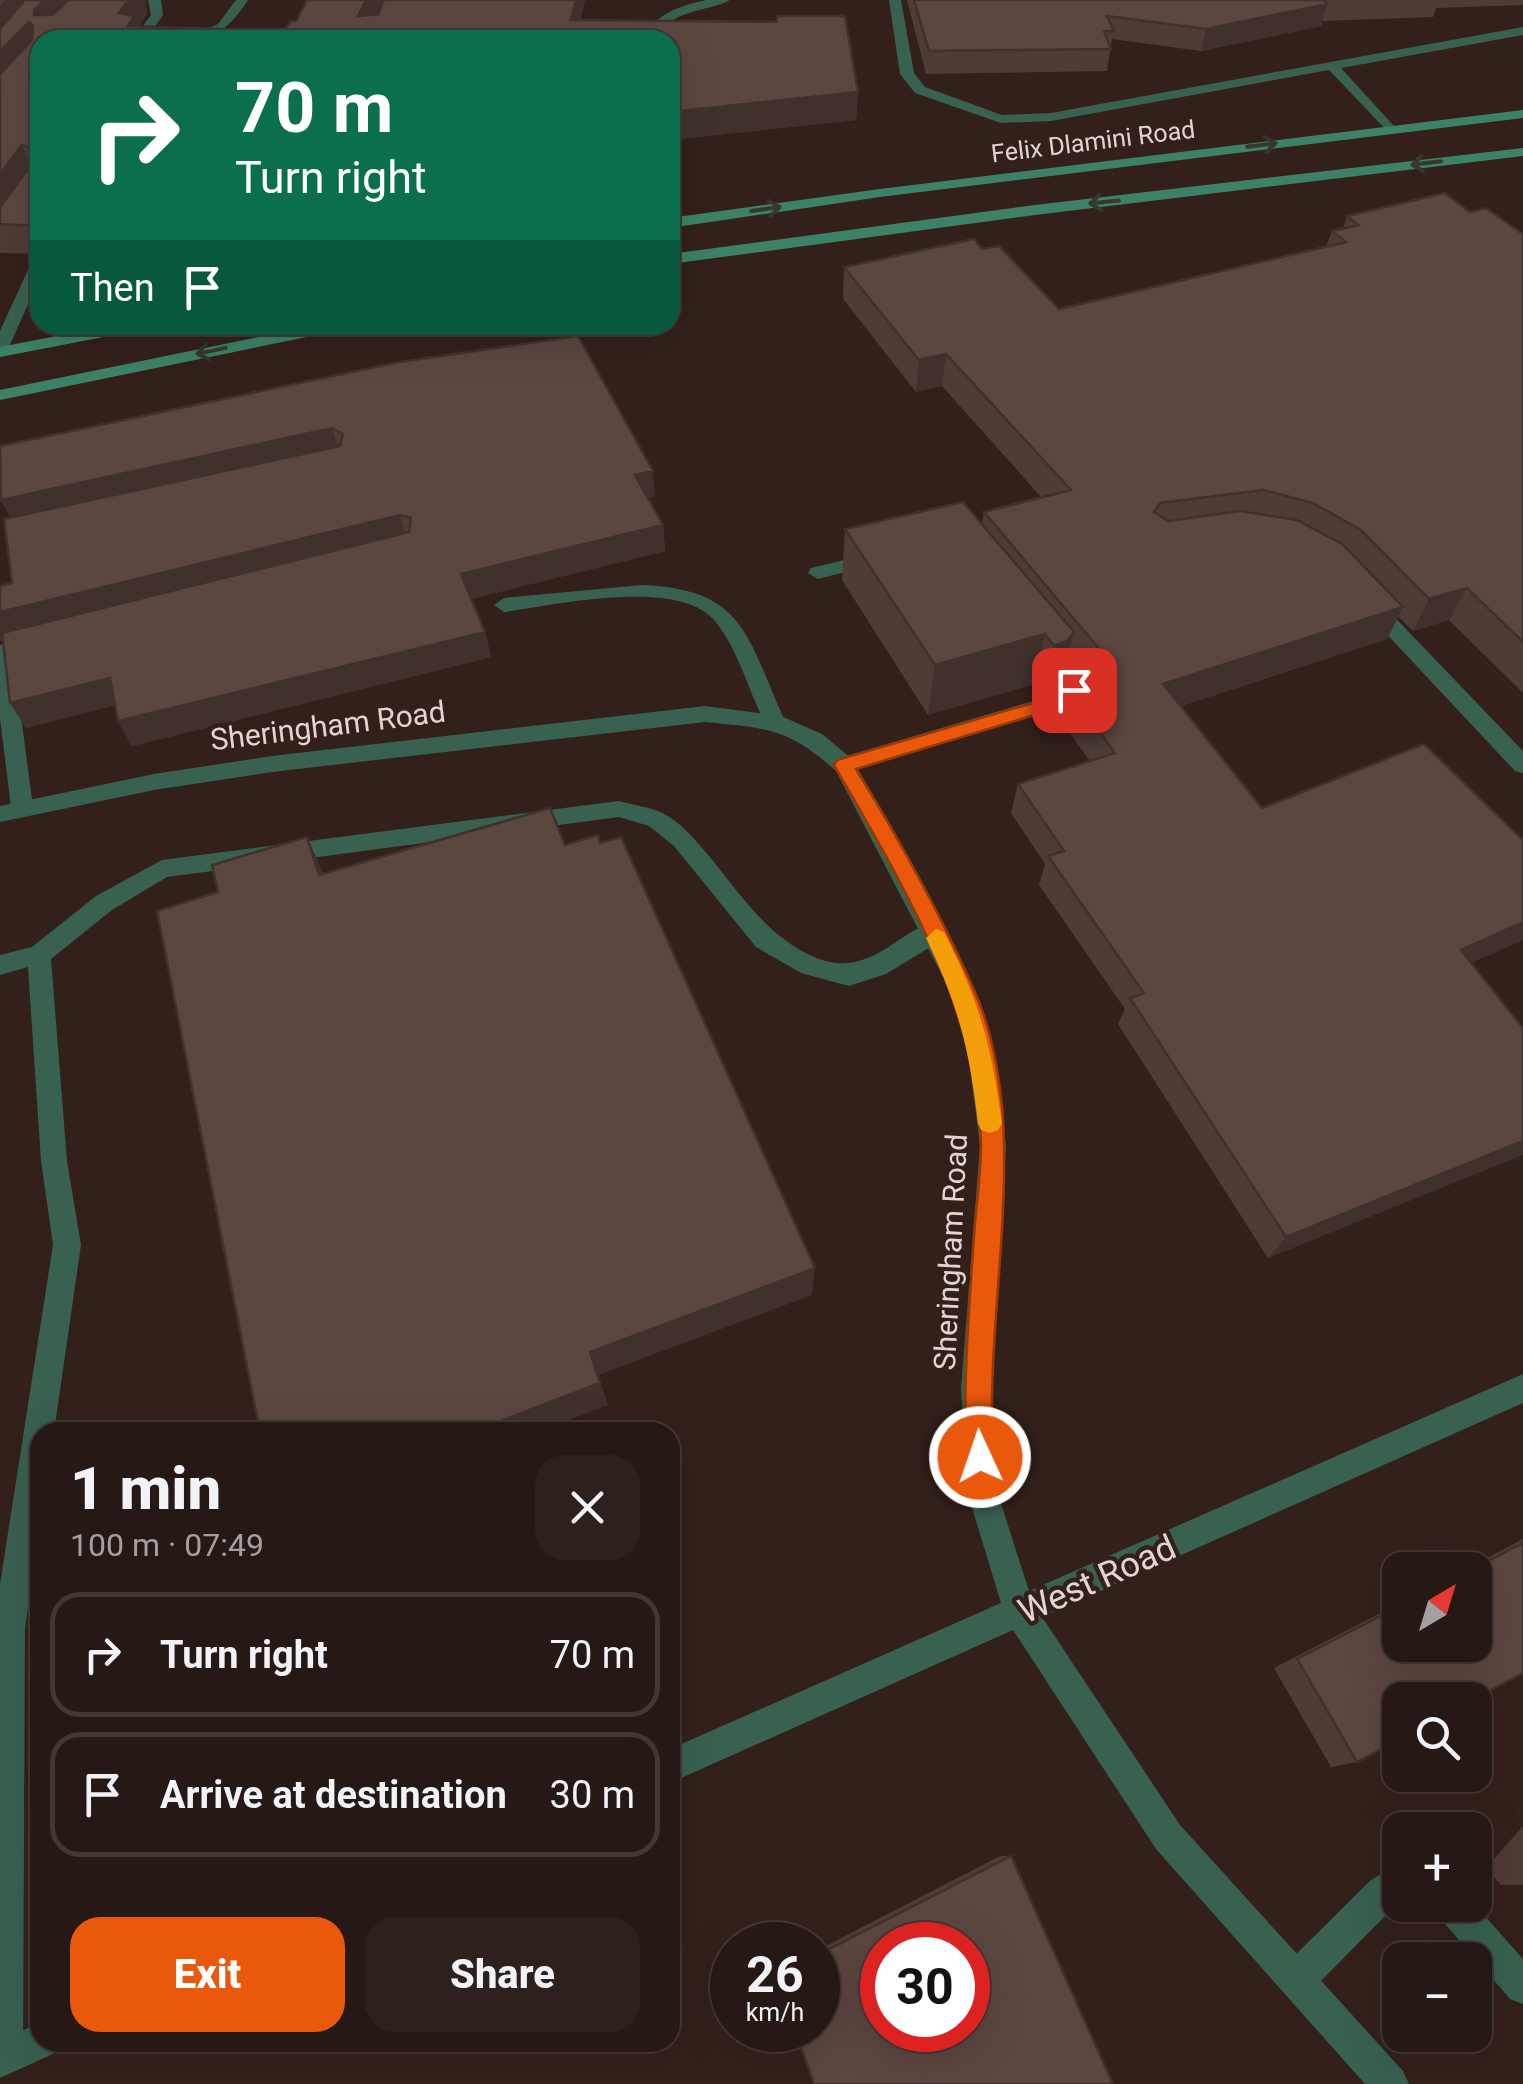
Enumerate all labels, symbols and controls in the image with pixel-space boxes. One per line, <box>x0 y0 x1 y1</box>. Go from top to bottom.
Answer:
text: 70 m <box>235 67 393 149</box>
icon: right <box>70 70 200 200</box>
street label: Felix Dlamini Road <box>989 115 1197 168</box>
one-way arrow <box>1246 135 1278 154</box>
text: Turn right <box>235 151 427 204</box>
one-way arrow <box>1411 154 1443 173</box>
one-way arrow <box>1088 193 1120 212</box>
one-way arrow <box>750 200 782 218</box>
icon: arrive <box>175 260 230 315</box>
text: Then <box>70 266 155 310</box>
one-way arrow <box>196 343 228 362</box>
pin <box>1032 648 1117 733</box>
icon: arrive <box>1047 663 1102 718</box>
street label: Sheringham Road <box>208 694 447 757</box>
street label: Sheringham Road <box>927 1133 974 1371</box>
position arrow <box>928 1405 1032 1509</box>
text: 1 min <box>70 1453 221 1524</box>
button: close <box>535 1455 640 1560</box>
text: 100 m · 07:49 <box>70 1526 264 1564</box>
street label: West Road <box>1012 1527 1182 1632</box>
north arrow <box>1382 1552 1492 1662</box>
map controls <box>1382 1552 1492 2052</box>
icon: right <box>75 1627 130 1682</box>
text: Turn right <box>160 1633 328 1677</box>
text: 70 m <box>550 1633 635 1677</box>
button: search <box>1382 1682 1492 1792</box>
icon: arrive <box>75 1767 130 1822</box>
text: Arrive at destination <box>160 1773 507 1817</box>
text: 30 m <box>550 1773 635 1817</box>
button: + <box>1382 1812 1492 1922</box>
button: Exit <box>70 1917 345 2032</box>
button: Share <box>365 1917 640 2032</box>
speed limit sign: 30 <box>860 1922 990 2052</box>
button: − <box>1382 1942 1492 2052</box>
text: 26 <box>746 1946 804 2004</box>
text: km/h <box>746 1998 804 2027</box>

